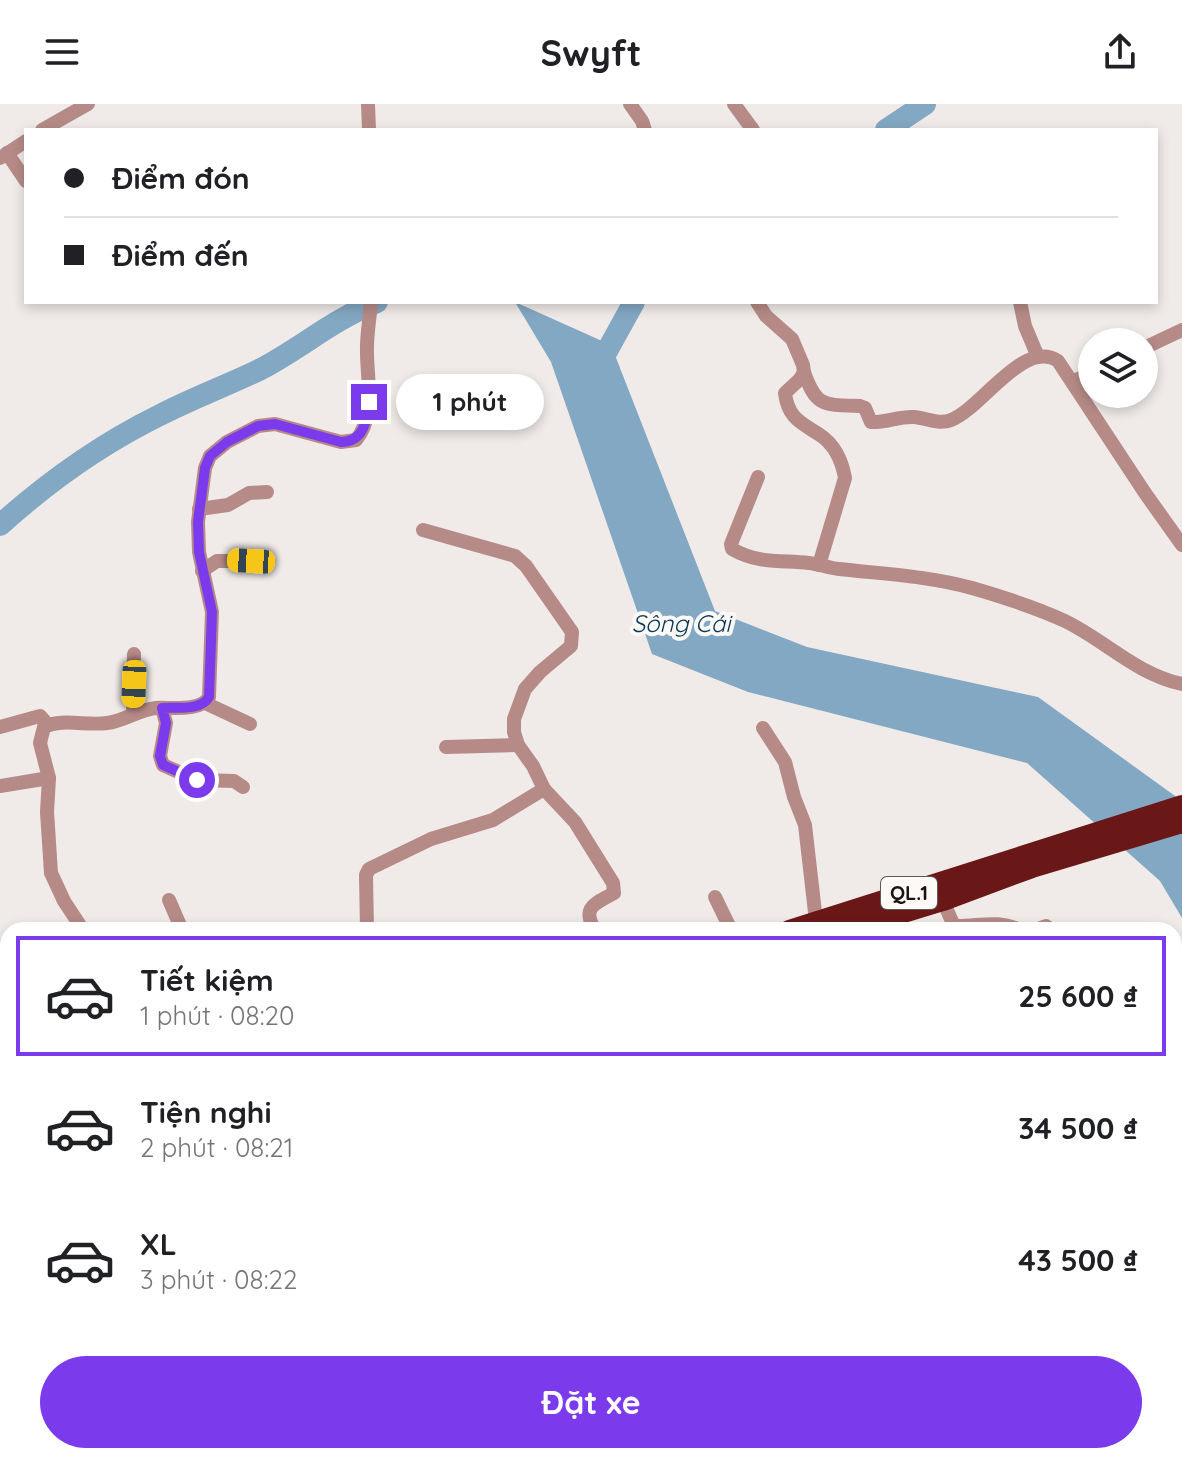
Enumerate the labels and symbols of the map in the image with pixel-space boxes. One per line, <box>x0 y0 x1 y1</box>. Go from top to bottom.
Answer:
callout: 1 phút <box>397 374 545 430</box>
route end <box>351 384 387 420</box>
car <box>226 548 276 574</box>
water label: Sông Cái <box>632 608 733 638</box>
car <box>121 660 147 708</box>
route start <box>179 762 215 798</box>
road number: QL.1 <box>881 877 937 909</box>

